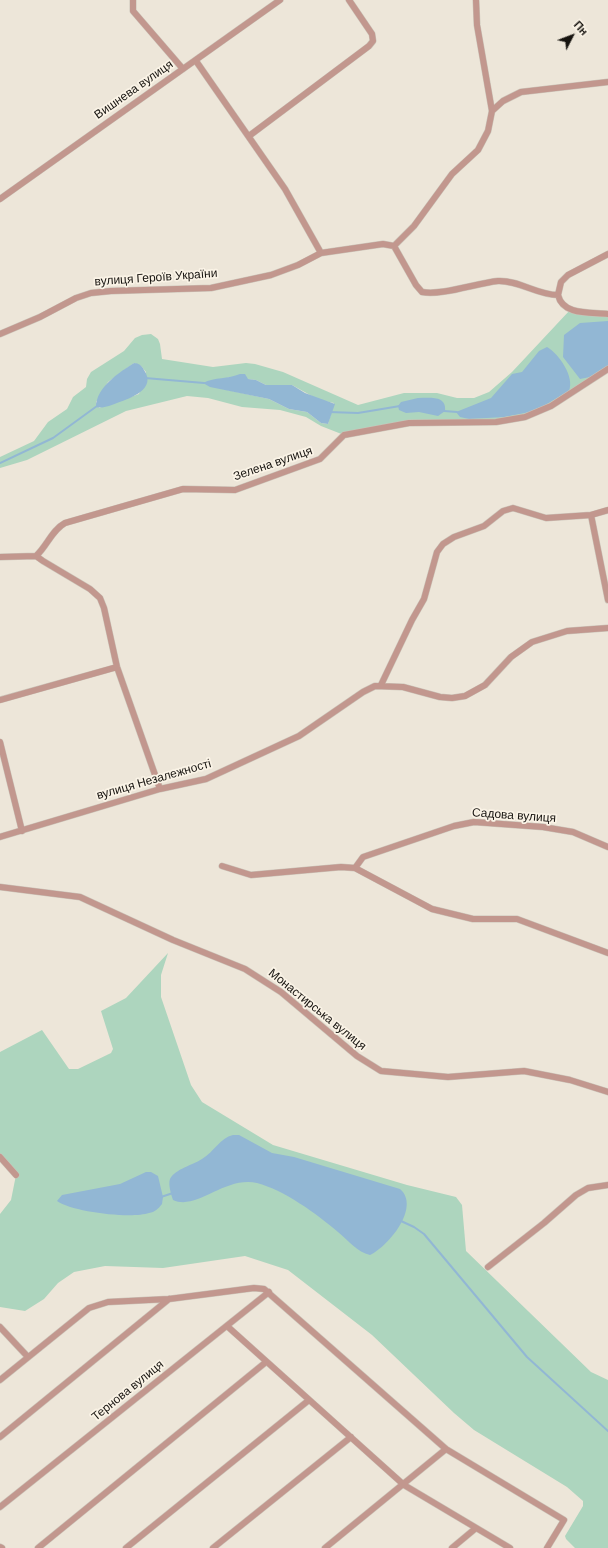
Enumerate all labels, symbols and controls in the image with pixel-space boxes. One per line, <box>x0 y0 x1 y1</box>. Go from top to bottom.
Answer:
north arrow <box>552 16 592 56</box>
text: Пн <box>571 18 591 38</box>
street label: Вишнева вулиця <box>92 58 176 122</box>
street label: вулиця Героїв України <box>94 267 218 289</box>
street label: Зелена вулиця <box>232 444 314 484</box>
street label: вулиця Незалежності <box>95 757 213 803</box>
street label: Садова вулиця <box>472 806 556 826</box>
street label: Монастирська вулиця <box>265 966 369 1054</box>
street label: Тернова вулиця <box>89 1358 167 1424</box>

